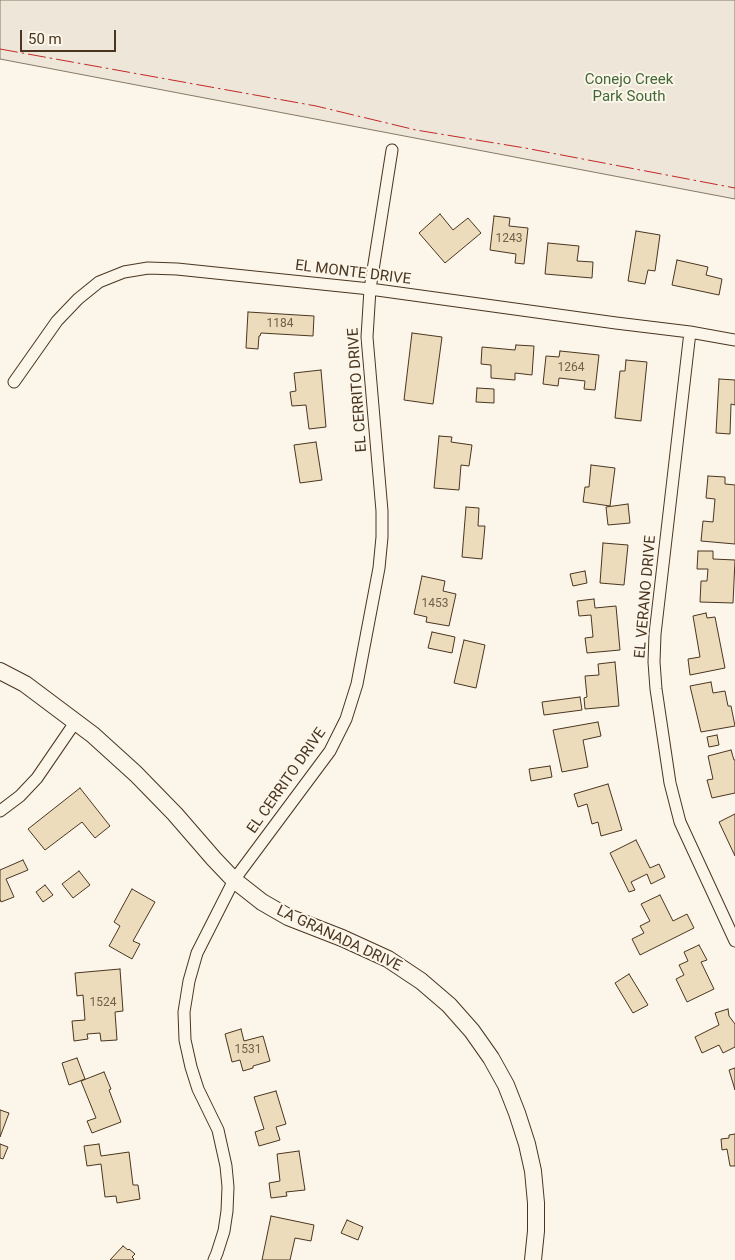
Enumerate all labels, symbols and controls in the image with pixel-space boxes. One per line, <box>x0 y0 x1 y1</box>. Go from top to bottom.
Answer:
scale bar <box>22 20 119 52</box>
text: 50 m <box>28 30 62 48</box>
park label: Conejo Creek Park South <box>585 71 673 106</box>
house number: 1243 <box>496 232 522 246</box>
street label: EL MONTE DRIVE <box>294 257 412 289</box>
house number: 1184 <box>267 317 293 331</box>
street label: EL CERRITO DRIVE <box>345 327 371 453</box>
house number: 1264 <box>558 361 584 375</box>
street label: EL VERANO DRIVE <box>632 535 660 659</box>
house number: 1453 <box>422 597 448 611</box>
street label: EL CERRITO DRIVE <box>244 725 330 837</box>
street label: LA GRANADA DRIVE <box>274 902 404 976</box>
house number: 1524 <box>90 996 116 1010</box>
house number: 1531 <box>235 1043 261 1057</box>

